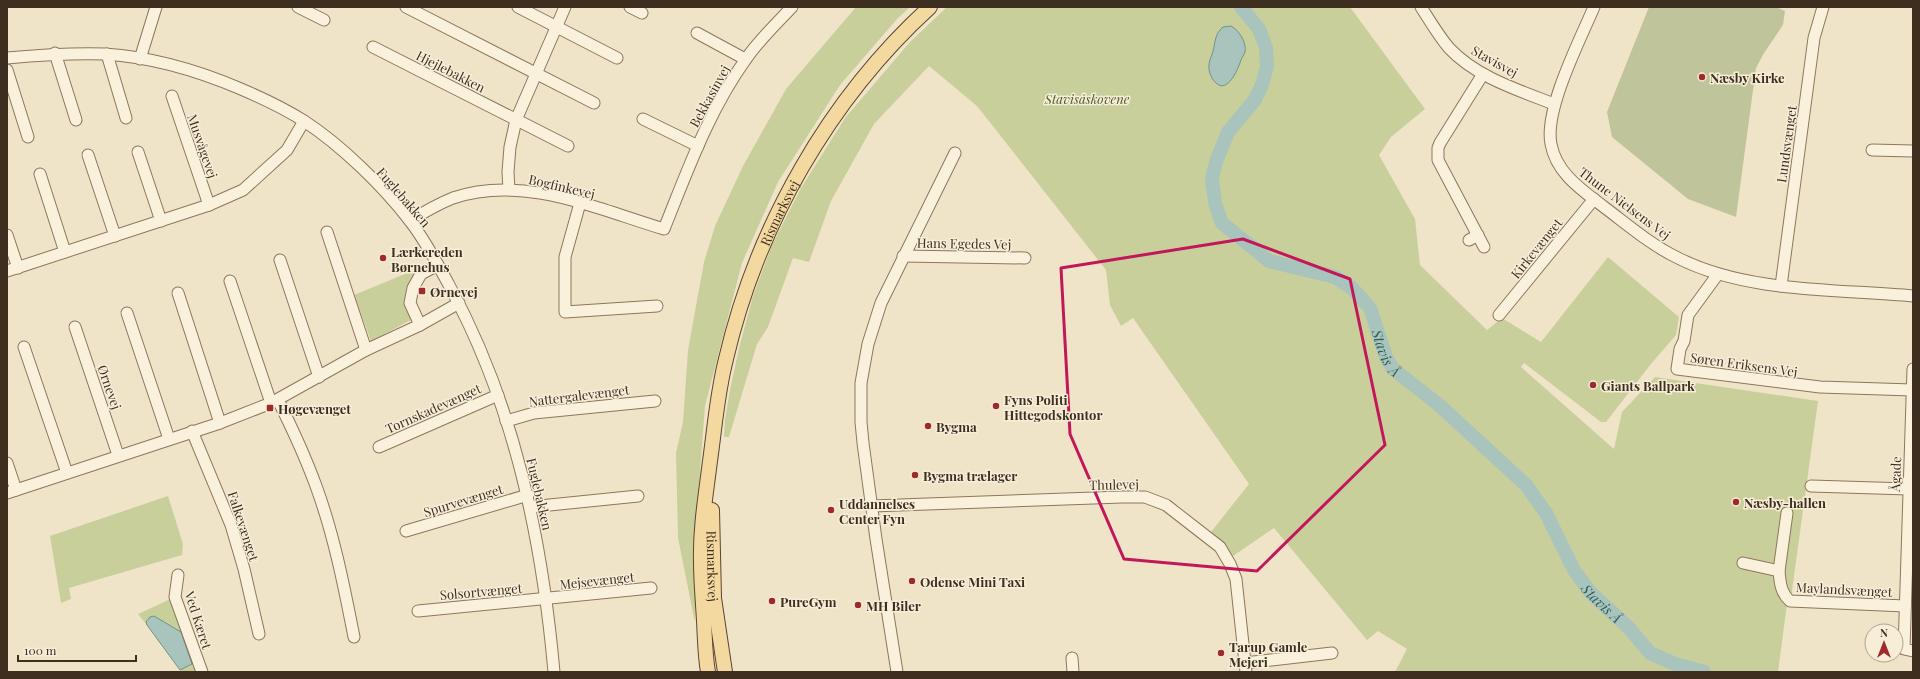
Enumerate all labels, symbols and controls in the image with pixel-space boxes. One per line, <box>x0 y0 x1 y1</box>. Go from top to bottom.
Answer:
street label: Stavisvej <box>1469 41 1521 81</box>
street label: Hjejlebakken <box>414 46 489 96</box>
street label: Bekkasinvej <box>685 62 733 130</box>
place label: Næsby Kirke <box>1710 69 1785 86</box>
marker: Næsby Kirke <box>1697 72 1707 82</box>
park label: Stavisåskovene <box>1044 90 1130 107</box>
street label: Lundsvænget <box>1772 104 1800 184</box>
street label: Musvågevej <box>184 112 222 180</box>
street label: Thune Nielsens Vej <box>1576 163 1674 243</box>
street label: Fuglebakken <box>373 164 435 231</box>
street label: Bogfinkevej <box>527 170 597 202</box>
street label: Rismarksvej <box>756 177 802 248</box>
street label: Kirkevænget <box>1507 214 1566 282</box>
street label: Hans Egedes Vej <box>917 234 1011 252</box>
place label: Lærkereden Børnehus <box>391 243 463 275</box>
marker: Lærkereden Børnehus <box>378 253 388 263</box>
place label: Ørnevej <box>430 283 478 300</box>
marker: Ørnevej <box>417 286 427 296</box>
water label: Stavis Å <box>1368 326 1404 381</box>
street label: Søren Eriksens Vej <box>1689 348 1799 380</box>
street label: Ørnevej <box>94 362 126 412</box>
place label: Giants Ballpark <box>1601 377 1695 394</box>
street label: Tornskadevænget <box>382 379 484 437</box>
street label: Nattergalevænget <box>528 380 631 410</box>
marker: Giants Ballpark <box>1588 380 1598 390</box>
place label: Fyns Politi Hittegodskontor <box>1004 391 1102 423</box>
place label: Høgevænget <box>278 400 351 417</box>
marker: Fyns Politi Hittegodskontor <box>991 401 1001 411</box>
marker: Høgevænget <box>265 403 275 413</box>
place label: Bygma <box>936 418 977 435</box>
marker: Bygma <box>923 421 933 431</box>
street label: Fuglebakken <box>523 456 557 532</box>
street label: Ågade <box>1886 456 1904 493</box>
place label: Bygma trælager <box>923 467 1017 484</box>
marker: Bygma trælager <box>910 470 920 480</box>
street label: Thulevej <box>1089 475 1139 493</box>
street label: Spurvevænget <box>421 480 505 520</box>
street label: Falkevænget <box>225 489 263 563</box>
place label: Næsby-hallen <box>1744 494 1826 511</box>
place label: Uddannelses Center Fyn <box>839 495 915 527</box>
marker: Næsby-hallen <box>1731 497 1741 507</box>
marker: Uddannelses Center Fyn <box>826 505 836 515</box>
street label: Rismarksvej <box>704 530 723 603</box>
street label: Mejsevænget <box>559 568 636 592</box>
place label: Odense Mini Taxi <box>920 573 1025 590</box>
marker: Odense Mini Taxi <box>907 576 917 586</box>
street label: Maylandsvænget <box>1795 578 1893 600</box>
street label: Solsortvænget <box>439 579 523 603</box>
water label: Stavis Å <box>1577 579 1627 627</box>
street label: Ved Kæret <box>181 588 216 651</box>
place label: PureGym <box>780 593 837 610</box>
marker: PureGym <box>767 596 777 606</box>
place label: MH Biler <box>866 597 921 614</box>
marker: MH Biler <box>853 600 863 610</box>
north arrow <box>1864 623 1904 663</box>
text: N <box>1880 625 1888 640</box>
scale bar <box>18 637 136 663</box>
place label: Tarup Gamle Mejeri <box>1229 638 1308 670</box>
text: 100 m <box>24 642 57 658</box>
marker: Tarup Gamle Mejeri <box>1216 648 1226 658</box>

